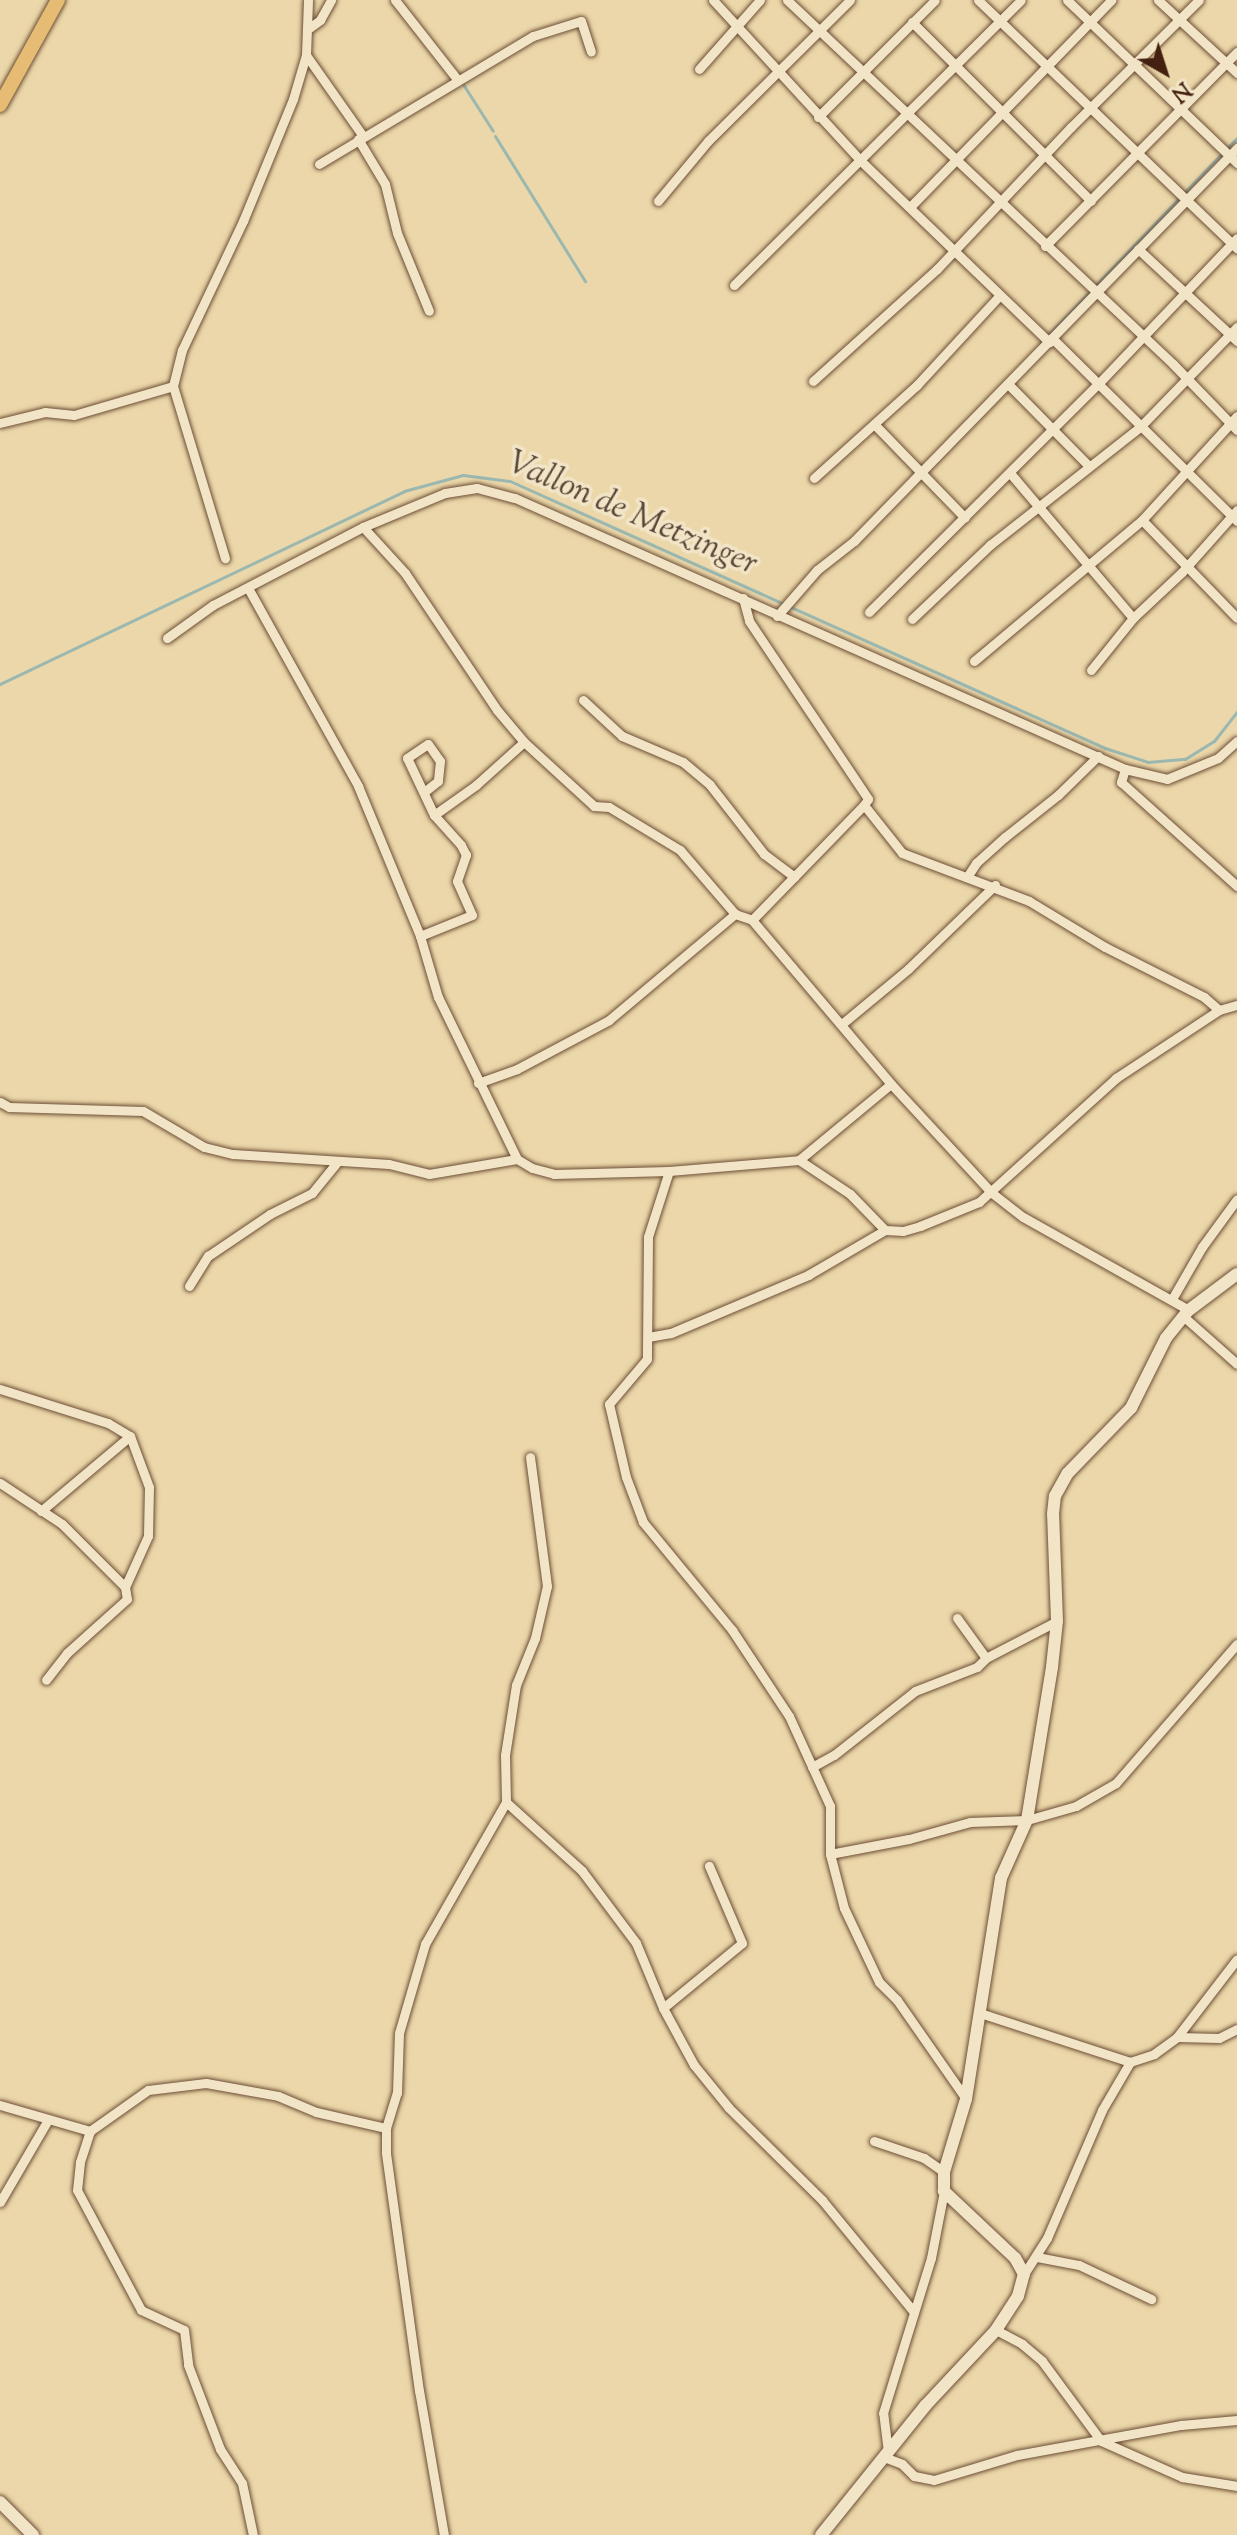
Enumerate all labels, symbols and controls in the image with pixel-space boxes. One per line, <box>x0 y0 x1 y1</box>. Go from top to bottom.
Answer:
north arrow <box>1125 32 1205 112</box>
text: N <box>1163 73 1197 109</box>
water label: Vallon de Metzinger <box>501 443 763 585</box>

